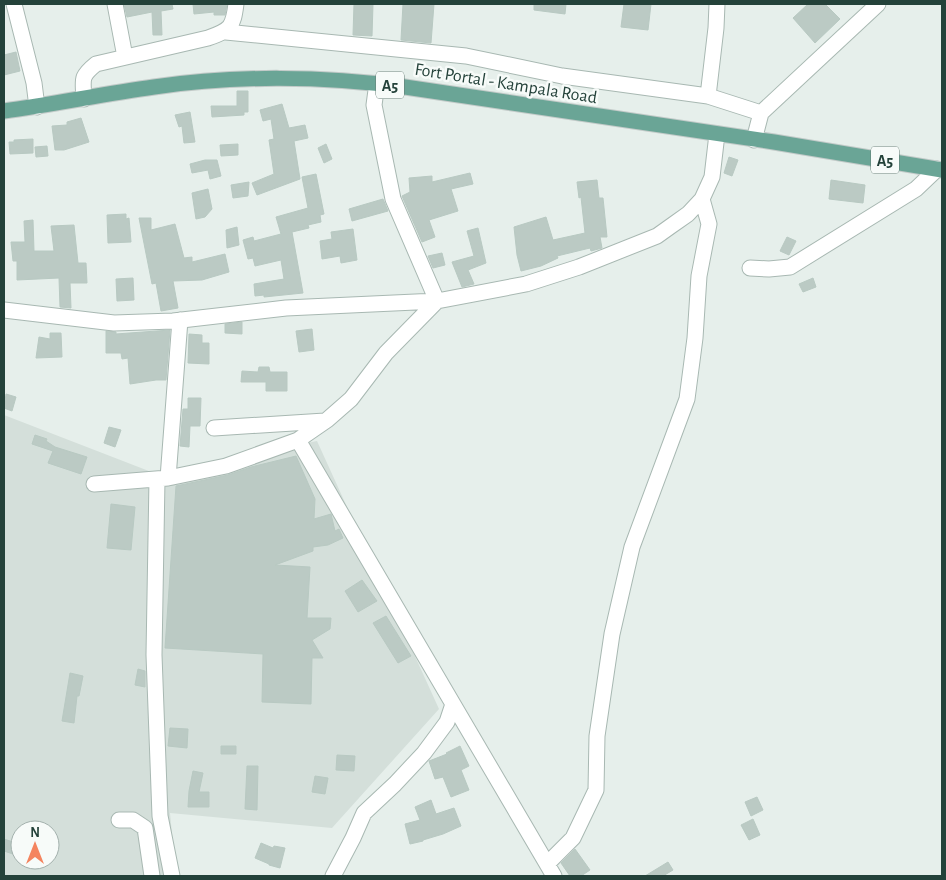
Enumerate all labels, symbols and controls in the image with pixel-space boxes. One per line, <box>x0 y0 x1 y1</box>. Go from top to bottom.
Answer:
street label: Fort Portal - Kampala Road <box>413 61 598 107</box>
road number: A5 <box>376 72 404 98</box>
road number: A5 <box>871 146 899 174</box>
north arrow <box>10 820 60 870</box>
text: N <box>30 826 40 840</box>

